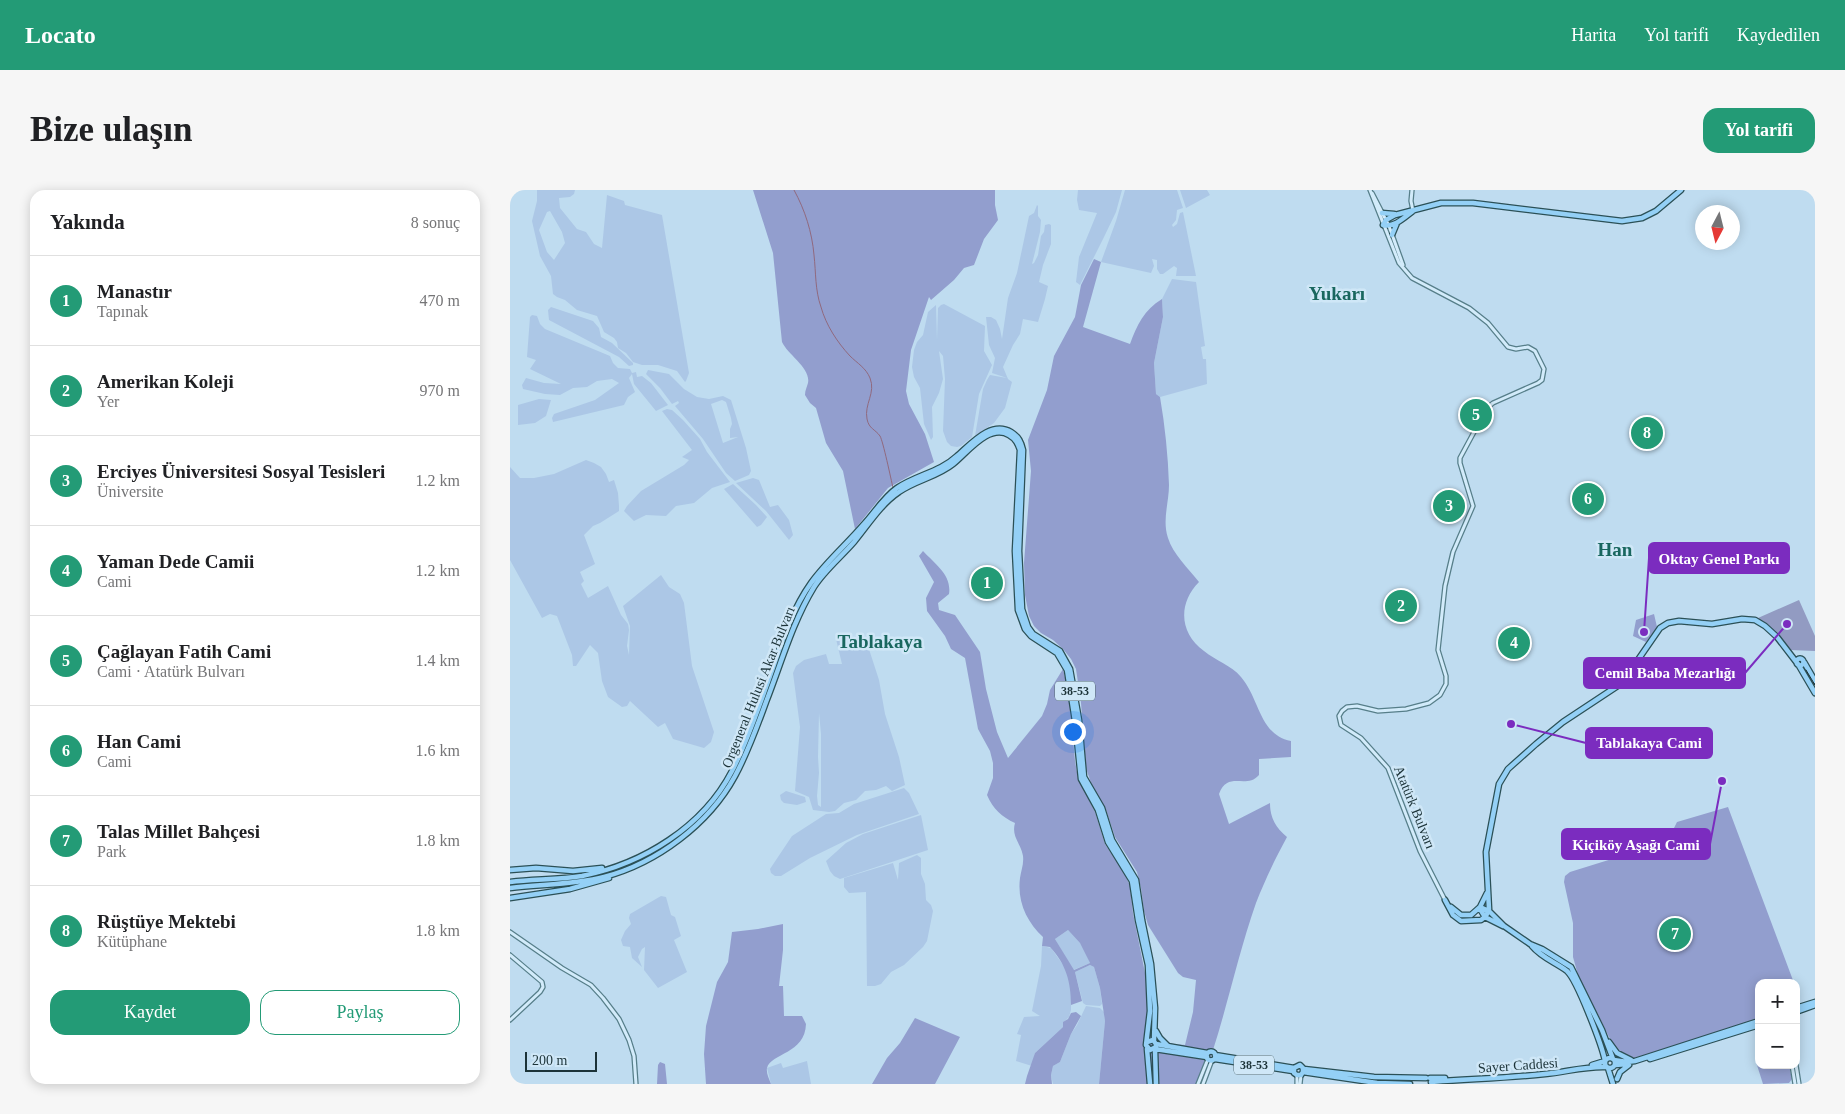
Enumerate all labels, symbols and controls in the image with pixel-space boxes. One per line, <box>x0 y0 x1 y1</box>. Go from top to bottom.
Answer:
text: Locato <box>25 22 96 48</box>
text: Harita <box>1571 25 1616 45</box>
text: Yol tarifi <box>1644 25 1709 45</box>
text: Kaydedilen <box>1737 25 1820 45</box>
button: Yol tarifi <box>1703 108 1815 153</box>
text: Bize ulaşın <box>30 110 192 149</box>
north arrow <box>1695 205 1740 250</box>
text: Yakında <box>50 210 125 234</box>
text: 8 sonuç <box>411 214 460 231</box>
text: Manastır <box>97 281 172 302</box>
district label: Yukarı <box>1309 283 1365 304</box>
text: 1 <box>62 292 70 309</box>
text: 470 m <box>420 292 460 309</box>
text: Tapınak <box>97 303 148 320</box>
text: Amerikan Koleji <box>97 371 234 392</box>
text: 2 <box>62 382 70 399</box>
text: 970 m <box>420 382 460 399</box>
text: Yer <box>97 393 119 410</box>
pin: 5 <box>1460 396 1492 434</box>
pin: 8 <box>1631 414 1663 452</box>
text: Erciyes Üniversitesi Sosyal Tesisleri <box>97 461 385 482</box>
text: 3 <box>62 472 70 489</box>
text: 1.2 km <box>416 472 460 489</box>
pin: 6 <box>1572 480 1604 518</box>
text: Üniversite <box>97 483 164 500</box>
pin: 3 <box>1433 487 1465 525</box>
district label: Han <box>1598 539 1633 560</box>
callout: Oktay Genel Parkı <box>1649 543 1789 573</box>
text: Yaman Dede Camii <box>97 551 254 572</box>
text: Oktay Genel Parkı <box>1659 551 1779 567</box>
text: 4 <box>62 562 70 579</box>
text: 1.2 km <box>416 562 460 579</box>
pin: 1 <box>971 564 1003 602</box>
text: Cami <box>97 573 132 590</box>
pin: 2 <box>1385 587 1417 625</box>
street label: Orgeneral Hulusi Akar Bulvarı <box>719 604 798 770</box>
pin: 4 <box>1498 624 1530 662</box>
district label: Tablakaya <box>838 631 923 652</box>
text: Çağlayan Fatih Cami <box>97 641 271 662</box>
text: 5 <box>62 652 70 669</box>
text: 1.4 km <box>416 652 460 669</box>
callout: Cemil Baba Mezarlığı <box>1584 658 1745 688</box>
text: Cami · Atatürk Bulvarı <box>97 663 245 680</box>
text: Cemil Baba Mezarlığı <box>1595 665 1735 681</box>
road number: 38-53 <box>1055 682 1095 701</box>
your location <box>1060 719 1086 745</box>
callout: Tablakaya Cami <box>1586 728 1712 758</box>
text: Han Cami <box>97 731 181 752</box>
text: Tablakaya Cami <box>1596 735 1702 751</box>
text: 6 <box>62 742 70 759</box>
text: 1.6 km <box>416 742 460 759</box>
text: Cami <box>97 753 132 770</box>
street label: Atatürk Bulvarı <box>1391 763 1438 851</box>
text: Talas Millet Bahçesi <box>97 821 260 842</box>
callout: Kiçiköy Aşağı Cami <box>1562 829 1710 859</box>
text: 7 <box>62 832 70 849</box>
text: 1.8 km <box>416 832 460 849</box>
text: Kiçiköy Aşağı Cami <box>1572 837 1700 853</box>
text: Park <box>97 843 126 860</box>
text: Rüştüye Mektebi <box>97 911 236 932</box>
pin: 7 <box>1659 915 1691 953</box>
text: 8 <box>62 922 70 939</box>
text: 1.8 km <box>416 922 460 939</box>
text: Kütüphane <box>97 933 167 950</box>
map controls <box>1755 979 1800 1069</box>
button: + <box>1755 979 1800 1024</box>
button: Kaydet <box>50 990 250 1035</box>
button: Paylaş <box>260 990 460 1035</box>
button: − <box>1755 1024 1800 1069</box>
scale bar <box>525 1049 598 1072</box>
text: 200 m <box>532 1053 567 1068</box>
street label: Sayer Caddesi <box>1477 1055 1559 1076</box>
road number: 38-53 <box>1234 1056 1274 1074</box>

